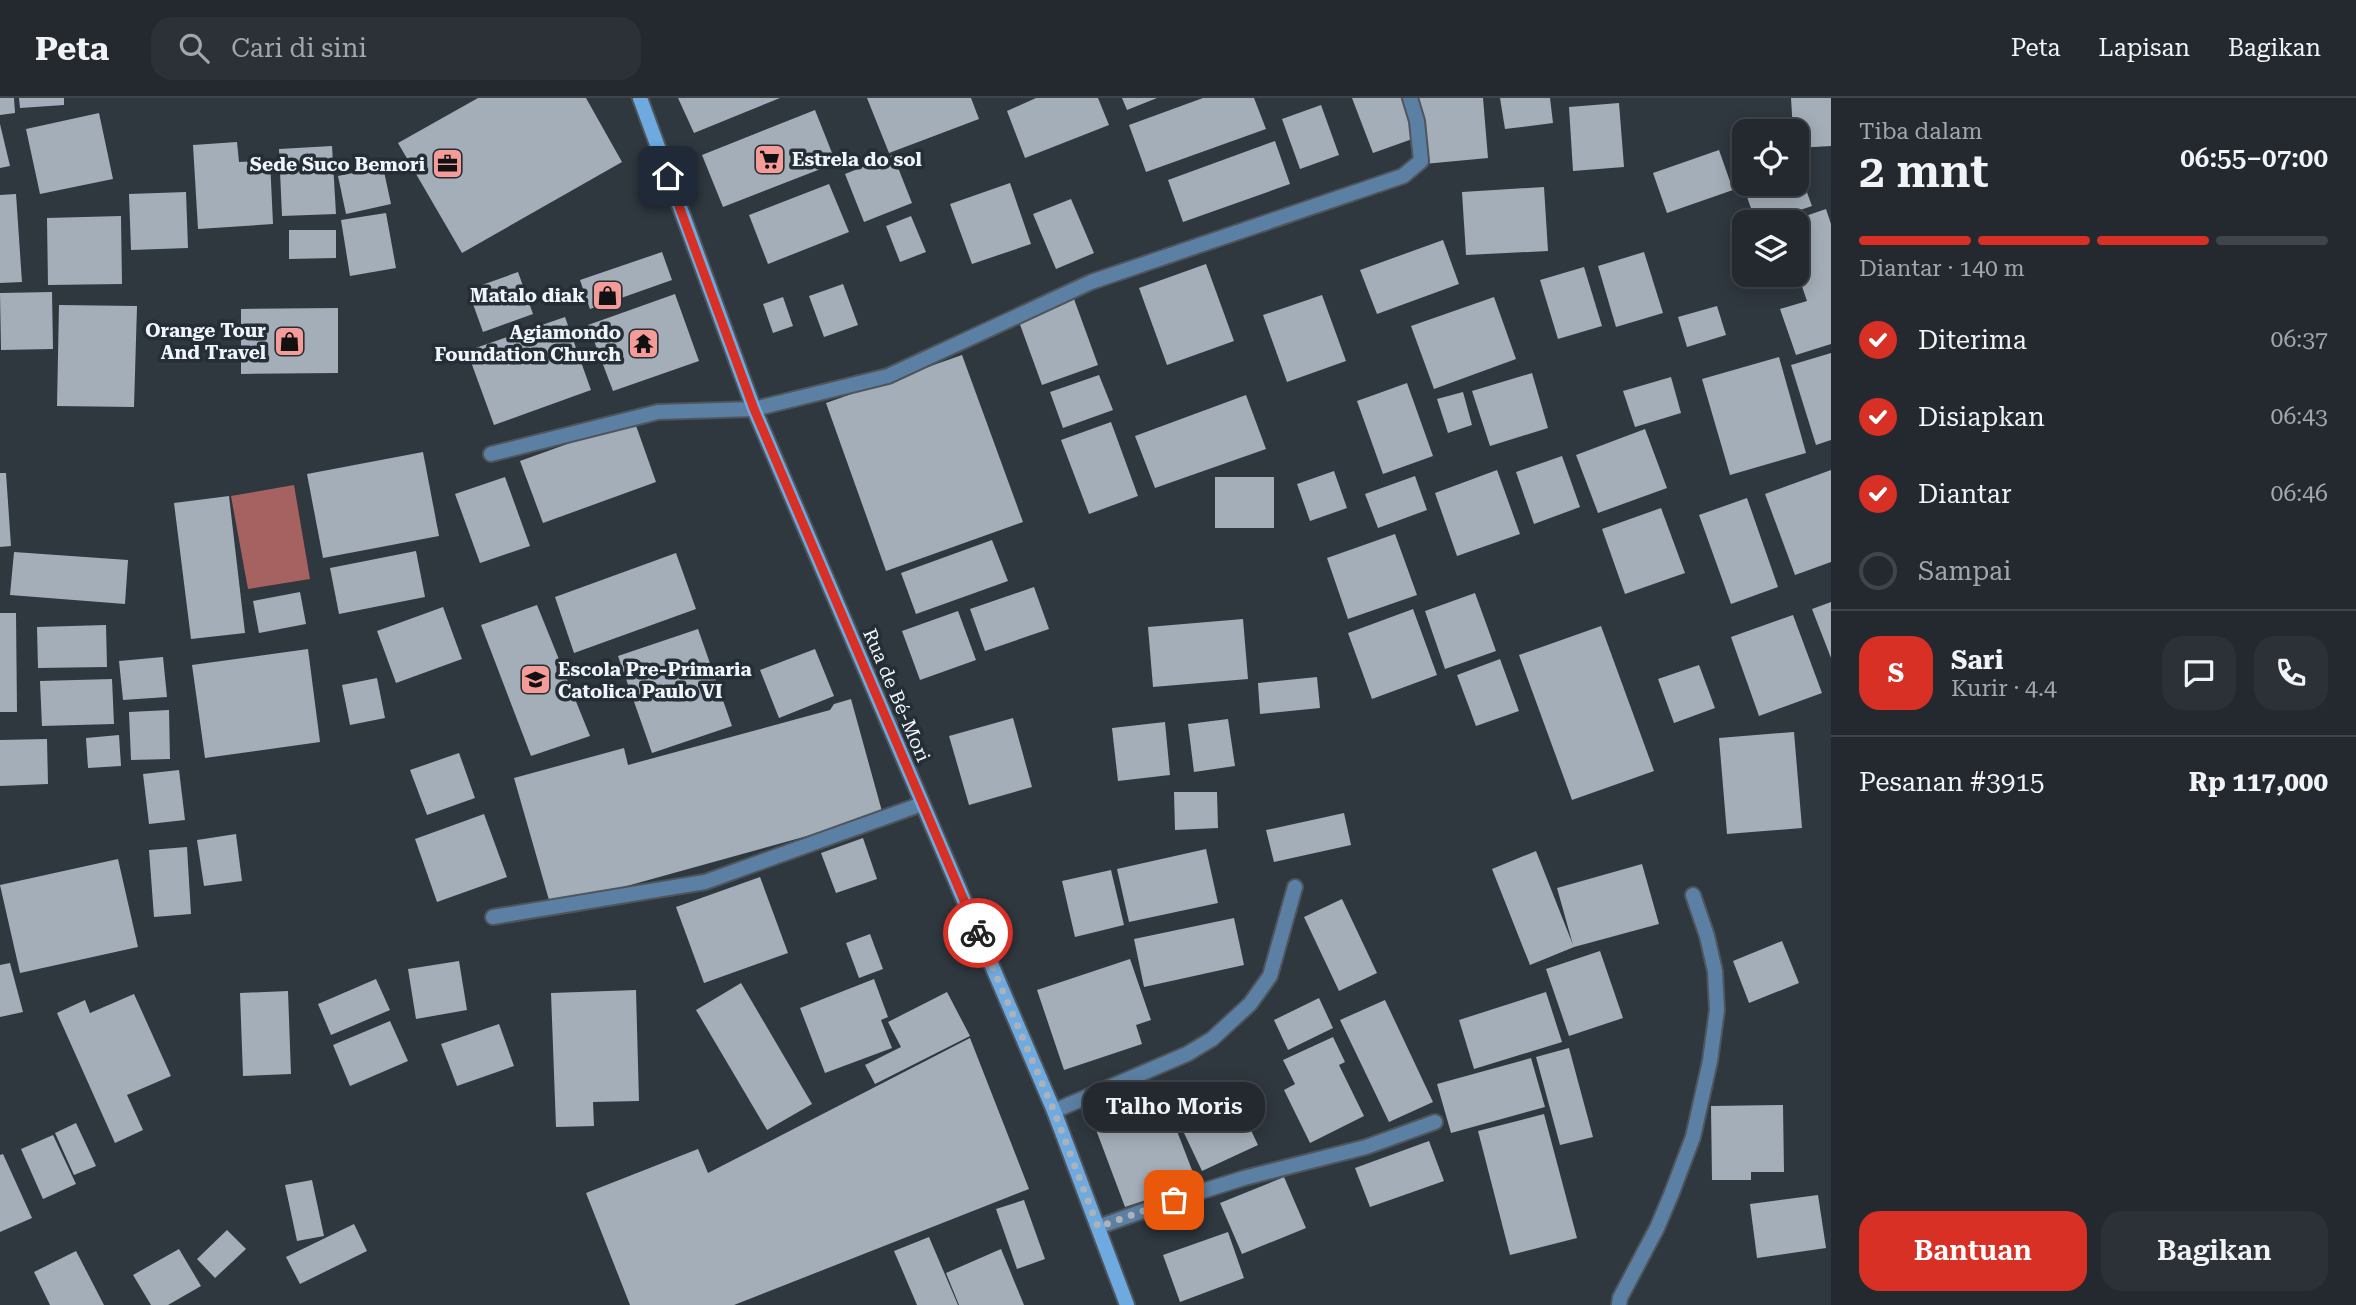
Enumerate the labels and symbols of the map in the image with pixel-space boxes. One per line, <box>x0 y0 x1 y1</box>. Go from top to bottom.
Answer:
supermarket icon: Estrela do sol <box>752 142 786 176</box>
pin <box>638 146 698 206</box>
office icon: Sede Suco Bemori <box>431 147 465 181</box>
place label: Estrela do sol <box>792 148 922 171</box>
place label: Sede Suco Bemori <box>250 153 425 176</box>
shop icon: Matalo diak <box>591 278 625 312</box>
place label: Matalo diak <box>470 284 585 307</box>
place label: Orange Tour And Travel <box>145 319 266 364</box>
place label: Agiamondo Foundation Church <box>434 321 621 366</box>
shop icon: Orange Tour And Travel <box>272 324 306 358</box>
temple icon: Agiamondo Foundation Church <box>627 326 661 360</box>
street label: Rua de Bé-Mori <box>858 625 935 765</box>
place label: Escola Pre-Primaria Catolica Paulo VI <box>558 658 752 703</box>
school or university icon: Escola Pre-Primaria Catolica Paulo VI <box>518 663 552 697</box>
courier <box>943 898 1013 968</box>
callout: Talho Moris <box>1083 1081 1265 1130</box>
pin <box>1144 1170 1204 1230</box>

